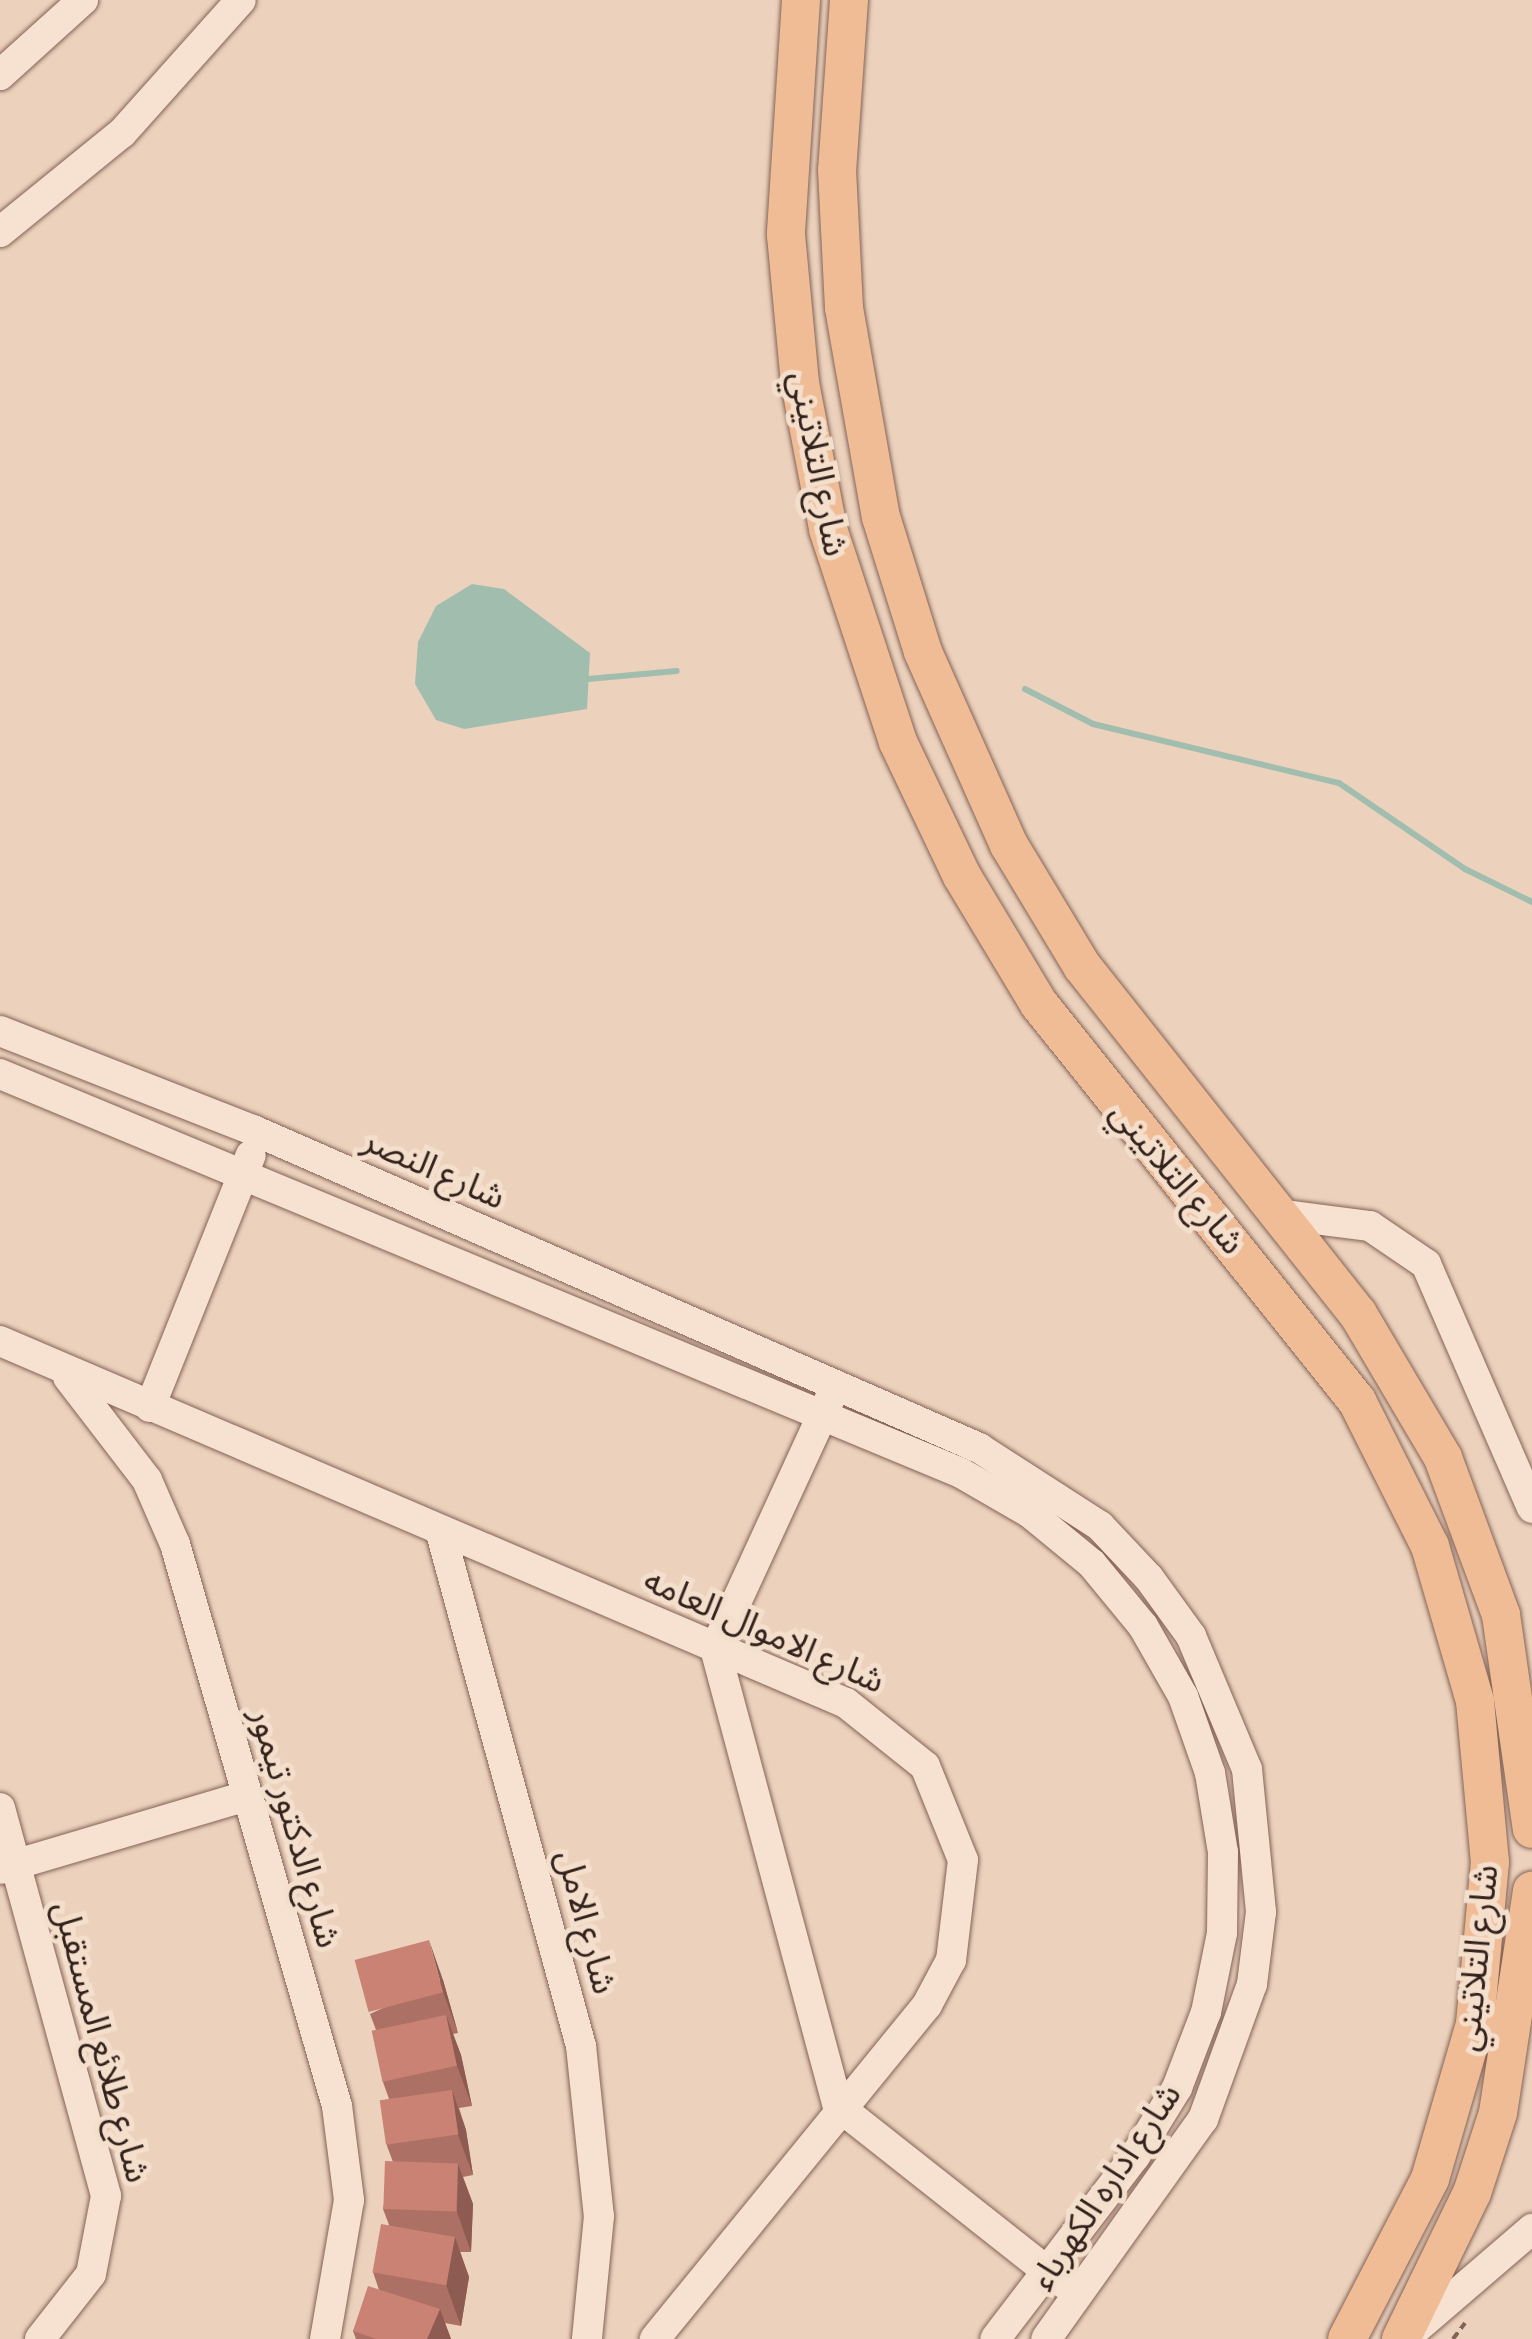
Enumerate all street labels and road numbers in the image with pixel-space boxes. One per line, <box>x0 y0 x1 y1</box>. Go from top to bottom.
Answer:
street label: شارع التلاتيني <box>779 368 857 560</box>
street label: شارع التلاتيني <box>1101 1093 1253 1263</box>
street label: شارع النصر <box>356 1119 512 1219</box>
street label: شارع الاموال العامه <box>637 1559 891 1703</box>
street label: شارع الدكتور تيمور <box>241 1703 349 1953</box>
street label: شارع الامل <box>547 1845 625 1999</box>
street label: شارع التلاتيني <box>1446 1863 1508 2053</box>
street label: شارع طلائع المستقبل <box>43 1897 159 2187</box>
street label: شارع اداره الكهرباء <box>1021 2076 1191 2298</box>

